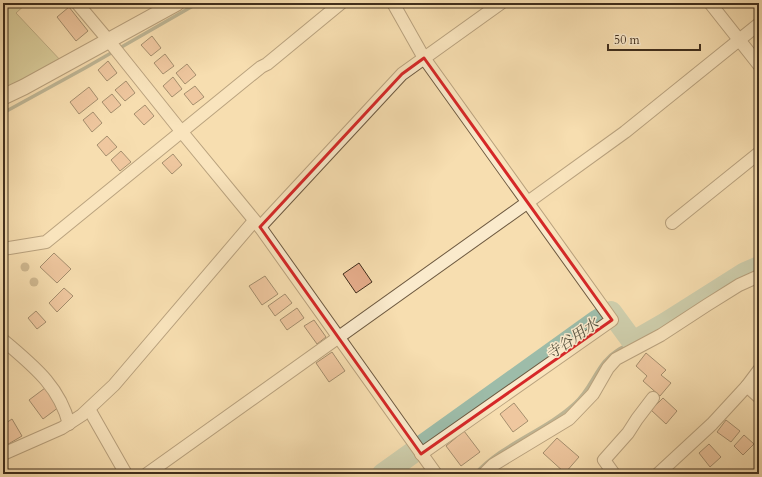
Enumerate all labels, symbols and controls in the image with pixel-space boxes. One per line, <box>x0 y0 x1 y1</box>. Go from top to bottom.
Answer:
scale bar <box>608 26 700 52</box>
text: 50 m <box>614 32 641 48</box>
water label: 寺谷用水 <box>542 312 604 364</box>

